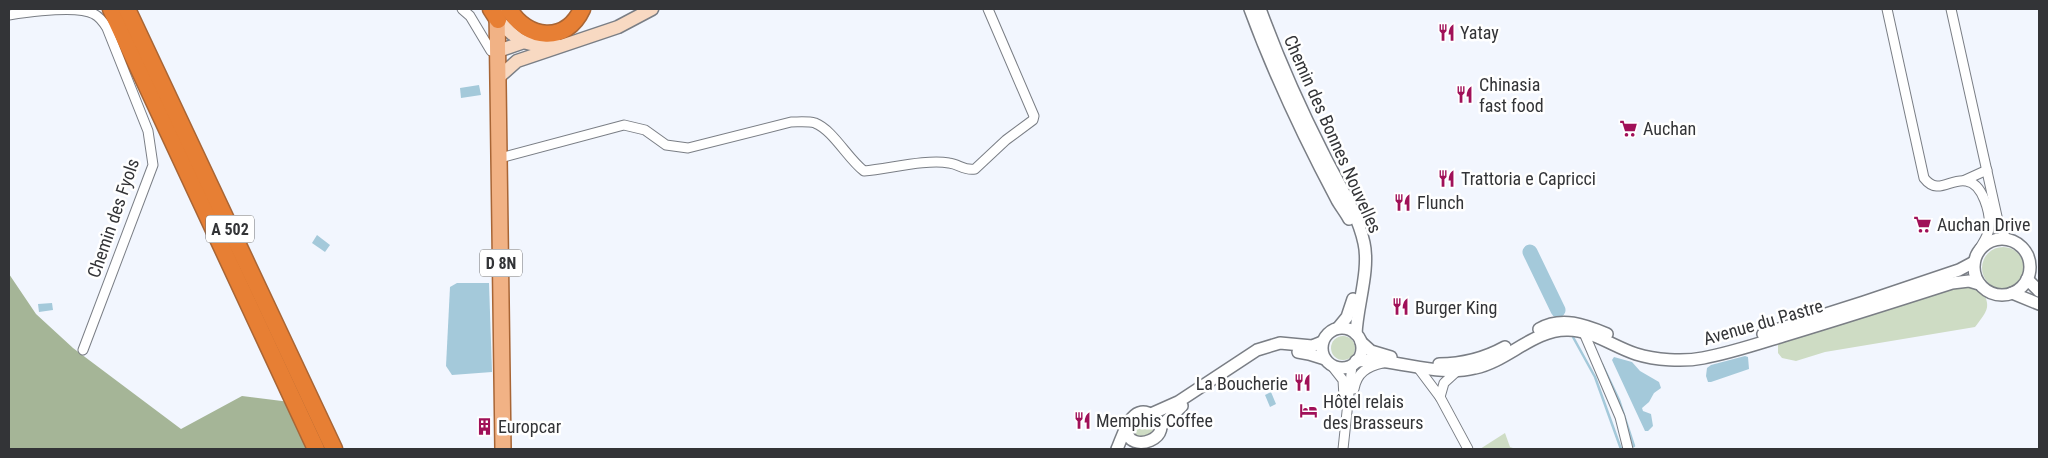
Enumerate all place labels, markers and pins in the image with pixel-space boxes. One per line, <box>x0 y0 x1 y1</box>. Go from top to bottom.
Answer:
restaurant icon: Yatay <box>1436 22 1456 42</box>
place label: Yatay <box>1460 22 1499 43</box>
place label: Chinasia fast food <box>1479 74 1544 116</box>
restaurant icon: Chinasia fast food <box>1455 84 1475 104</box>
supermarket icon: Auchan <box>1619 118 1639 138</box>
place label: Auchan <box>1643 118 1696 139</box>
restaurant icon: Trattoria e Capricci <box>1437 168 1457 188</box>
place label: Trattoria e Capricci <box>1461 168 1596 189</box>
restaurant icon: Flunch <box>1393 192 1413 212</box>
place label: Flunch <box>1417 192 1464 213</box>
supermarket icon: Auchan Drive <box>1913 214 1933 234</box>
place label: Auchan Drive <box>1937 214 2030 235</box>
restaurant icon: Burger King <box>1391 297 1411 317</box>
place label: Burger King <box>1415 297 1497 318</box>
place label: La Boucherie <box>1196 373 1288 394</box>
restaurant icon: La Boucherie <box>1292 373 1312 393</box>
place label: Hôtel relais des Brasseurs <box>1323 391 1424 433</box>
hotel icon: Hôtel relais des Brasseurs <box>1299 401 1319 421</box>
restaurant icon: Memphis Coffee <box>1072 410 1092 430</box>
place label: Memphis Coffee <box>1096 410 1213 431</box>
building icon: Europcar <box>474 416 494 436</box>
place label: Europcar <box>498 416 562 437</box>

